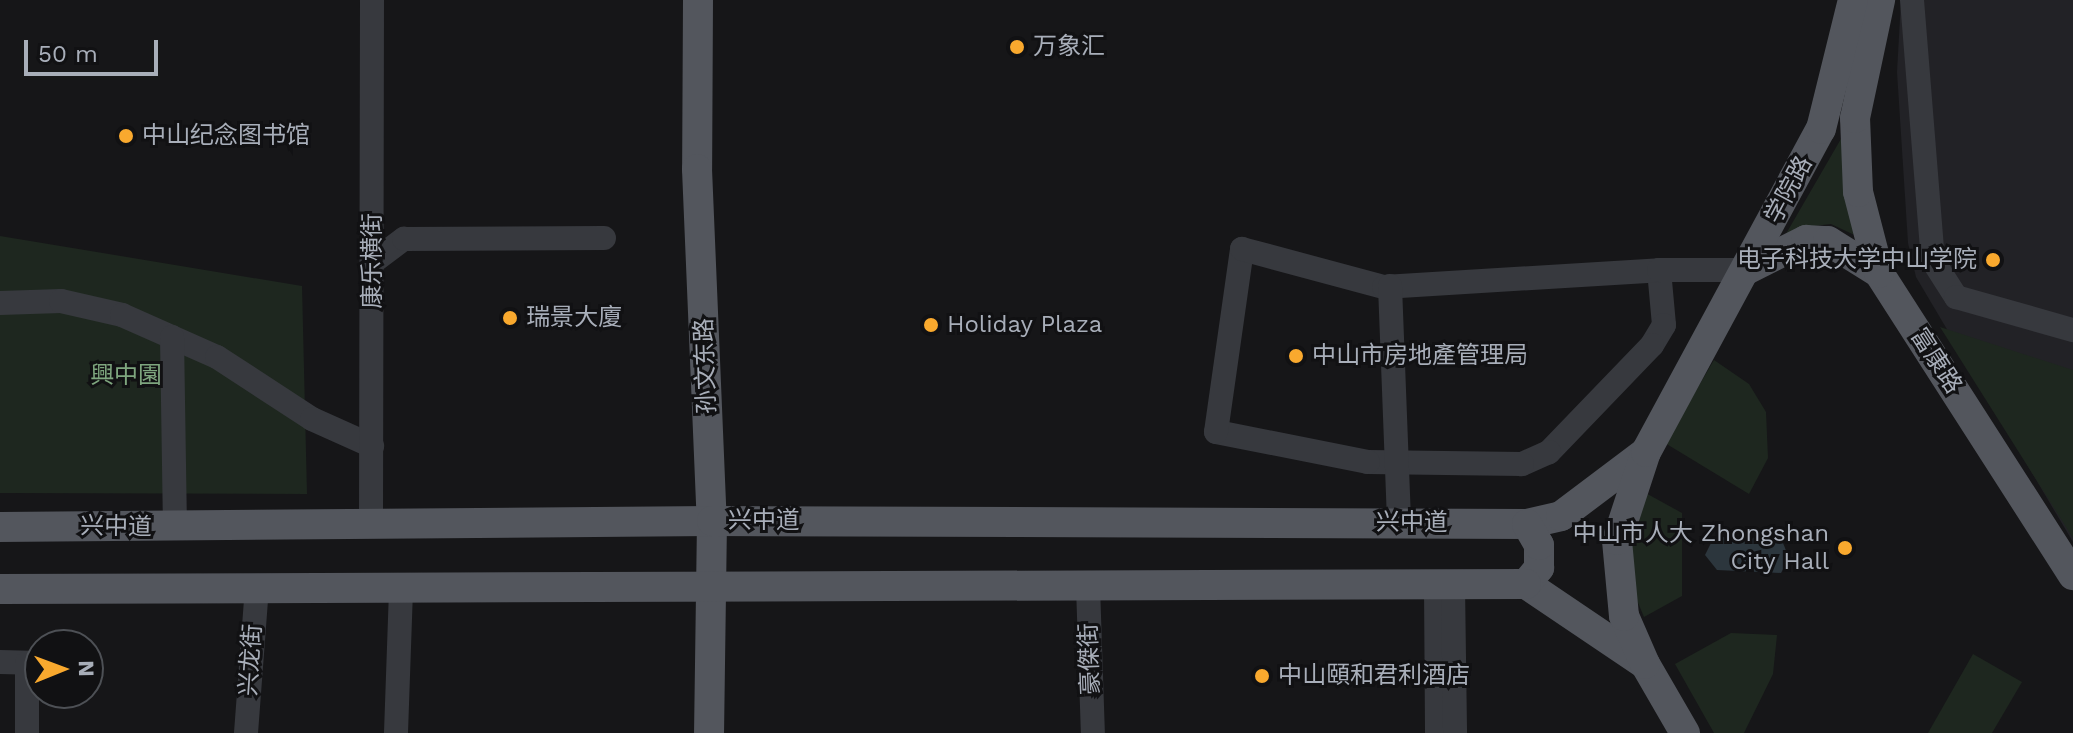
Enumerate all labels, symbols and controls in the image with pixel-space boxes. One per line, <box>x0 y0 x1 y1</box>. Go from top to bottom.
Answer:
scale bar <box>28 24 162 74</box>
place label: 万象汇 <box>1033 33 1105 61</box>
marker: 万象汇 <box>1008 38 1026 56</box>
text: 50 m <box>38 40 98 68</box>
place label: 中山纪念图书馆 <box>142 122 310 150</box>
marker: 中山纪念图书馆 <box>117 127 135 145</box>
street label: 学院路 <box>1759 151 1819 229</box>
street label: 康乐横街 <box>359 213 387 309</box>
place label: 电子科技大学中山学院 <box>1737 246 1977 274</box>
marker: 电子科技大学中山学院 <box>1984 251 2002 269</box>
place label: 瑞景大廈 <box>526 304 622 332</box>
marker: 瑞景大廈 <box>501 309 519 327</box>
place label: Holiday Plaza <box>947 311 1103 339</box>
marker: Holiday Plaza <box>922 316 940 334</box>
street label: 孙文东路 <box>690 318 722 414</box>
street label: 富康路 <box>1904 323 1968 399</box>
place label: 中山市房地產管理局 <box>1312 342 1528 370</box>
marker: 中山市房地產管理局 <box>1287 347 1305 365</box>
park label: 興中園 <box>90 362 162 390</box>
street label: 兴中道 <box>728 507 800 535</box>
street label: 兴中道 <box>1376 509 1448 537</box>
street label: 兴中道 <box>80 512 152 542</box>
place label: 中山市人大 Zhongshan City Hall <box>1573 520 1829 576</box>
marker: 中山市人大 Zhongshan City Hall <box>1836 539 1854 557</box>
street label: 兴龙街 <box>234 623 268 697</box>
street label: 豪傑街 <box>1074 623 1106 695</box>
north arrow <box>24 629 104 709</box>
text: N <box>74 660 99 677</box>
place label: 中山頤和君利酒店 <box>1278 662 1470 690</box>
marker: 中山頤和君利酒店 <box>1253 667 1271 685</box>

